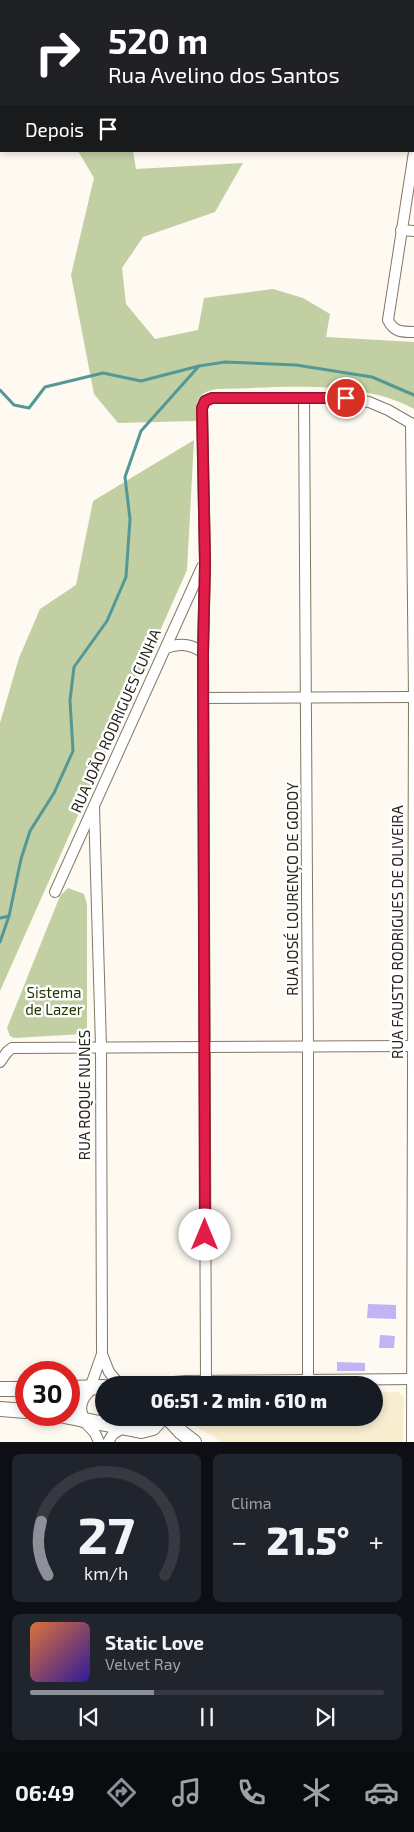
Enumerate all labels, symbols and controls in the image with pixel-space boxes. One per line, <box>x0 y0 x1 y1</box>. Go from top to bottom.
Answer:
text: 520 m <box>108 19 208 61</box>
icon: right <box>25 20 90 85</box>
text: Rua Avelino dos Santos <box>108 61 340 87</box>
icon: arrive <box>94 115 122 143</box>
text: Depois <box>25 118 84 141</box>
pin <box>325 377 367 419</box>
icon: arrive <box>332 384 360 412</box>
street label: RUA JOÃO RODRIGUES CUNHA <box>66 625 164 815</box>
street label: RUA JOSÉ LOURENÇO DE GODOY <box>283 782 302 996</box>
street label: RUA FAUSTO RODRIGUES DE OLIVEIRA <box>388 804 406 1059</box>
park label: Sistema de Lazer <box>25 983 83 1018</box>
street label: RUA ROQUE NUNES <box>75 1030 94 1160</box>
position arrow <box>178 1208 230 1260</box>
speed limit sign: 30 <box>15 1361 80 1426</box>
text: 06:51 · 2 min · 610 m <box>151 1389 327 1412</box>
text: Clima <box>231 1493 272 1512</box>
text: 27 <box>78 1502 135 1564</box>
text: 21.5° <box>266 1517 350 1563</box>
text: − <box>231 1524 247 1558</box>
text: + <box>369 1524 384 1558</box>
text: km/h <box>84 1562 129 1584</box>
text: Static Love <box>105 1631 204 1654</box>
text: Velvet Ray <box>105 1654 181 1673</box>
icon: previous <box>75 1703 103 1731</box>
icon: pause <box>193 1703 221 1731</box>
icon: next <box>311 1703 339 1731</box>
icon: directions <box>104 1775 139 1810</box>
icon: music <box>169 1775 204 1810</box>
icon: phone <box>234 1775 269 1810</box>
icon: climate <box>299 1775 334 1810</box>
icon: car <box>364 1775 399 1810</box>
text: 06:49 <box>15 1779 74 1805</box>

